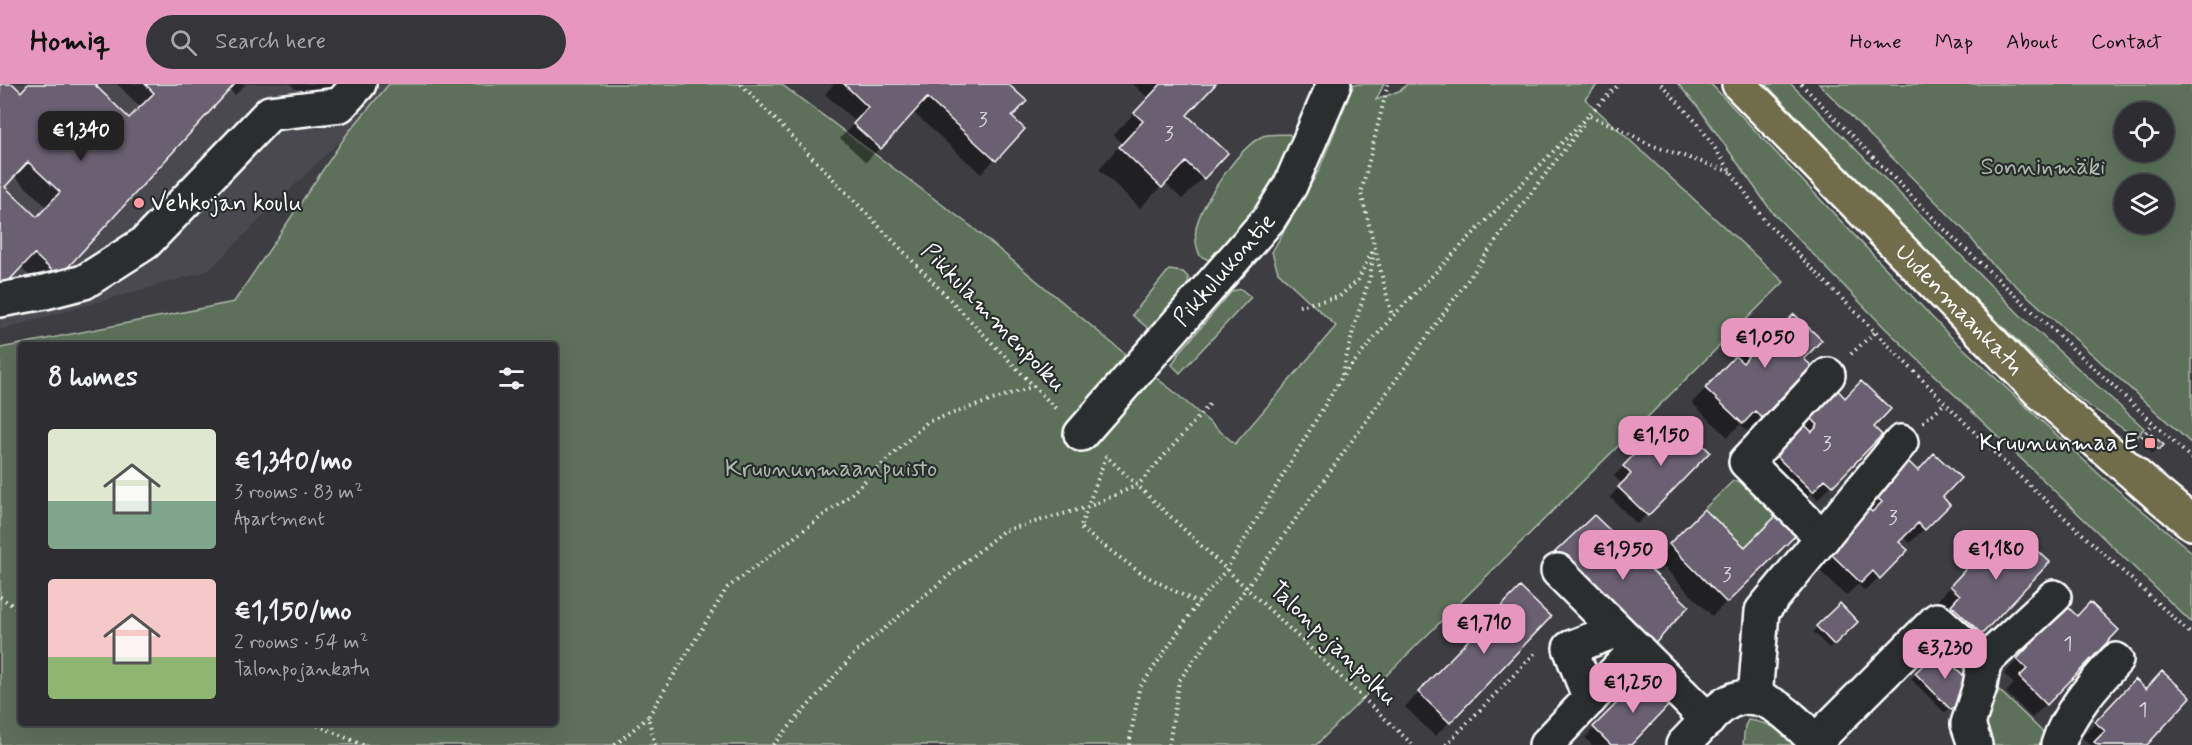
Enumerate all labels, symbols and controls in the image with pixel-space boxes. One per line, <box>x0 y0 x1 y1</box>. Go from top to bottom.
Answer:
search box <box>146 15 566 69</box>
text: Homiq <box>30 24 110 61</box>
icon: search <box>167 26 200 59</box>
text: Search here <box>215 28 326 56</box>
text: Home <box>1850 28 1902 56</box>
text: Map <box>1935 28 1973 56</box>
text: About <box>2006 28 2058 56</box>
text: Contact <box>2091 28 2162 56</box>
map controls <box>2114 102 2174 234</box>
button: locate <box>2114 102 2174 162</box>
house number: 3 <box>978 106 988 134</box>
pin: €1,340 <box>32 111 130 162</box>
text: €1,340 <box>52 117 110 144</box>
house number: 3 <box>1164 120 1174 148</box>
park label: Sonninmäki <box>1981 152 2105 183</box>
button: layers <box>2114 174 2174 234</box>
place label: Vehkojan koulu <box>151 188 302 219</box>
marker: Vehkojan koulu <box>132 196 146 210</box>
street label: Pikkulukontie <box>1166 206 1283 333</box>
street label: Pikkulammenpolku <box>914 237 1072 399</box>
street label: Uudenmaankatu <box>1888 237 2030 382</box>
pin: €1,050 <box>1716 318 1814 369</box>
text: €1,050 <box>1735 324 1795 351</box>
text: 8 homes <box>48 361 138 395</box>
icon: filters <box>495 362 528 395</box>
pin: €1,150 <box>1612 416 1710 467</box>
text: €1,150 <box>1632 422 1690 449</box>
place label: Kruununmaa E <box>1979 428 2138 459</box>
house number: 3 <box>1822 430 1832 458</box>
marker: Kruununmaa E <box>2143 436 2157 450</box>
text: €1,340/mo <box>234 445 352 479</box>
icon: home <box>96 453 168 525</box>
park label: Kruununmaanpuisto <box>725 454 937 485</box>
text: 3 rooms · 83 m² <box>234 479 363 506</box>
house number: 3 <box>1888 504 1898 532</box>
text: Apartment <box>234 506 325 533</box>
pin: €1,950 <box>1574 530 1672 581</box>
pin: €1,180 <box>1947 530 2045 581</box>
text: €1,950 <box>1593 536 1653 563</box>
text: €1,180 <box>1968 536 2024 563</box>
house number: 3 <box>1722 561 1732 589</box>
street label: Talonpojanpolku <box>1262 575 1404 713</box>
text: €1,150/mo <box>234 595 352 629</box>
icon: home <box>96 603 168 675</box>
pin: €1,710 <box>1435 604 1533 655</box>
text: €1,710 <box>1456 610 1512 637</box>
text: 2 rooms · 54 m² <box>234 629 368 656</box>
pin: €3,230 <box>1896 629 1994 680</box>
house number: 1 <box>2063 630 2073 658</box>
text: €3,230 <box>1917 635 1973 662</box>
text: Talonpojankatu <box>234 656 370 683</box>
pin: €1,250 <box>1584 663 1682 714</box>
text: €1,250 <box>1603 669 1663 696</box>
house number: 1 <box>2138 696 2148 724</box>

